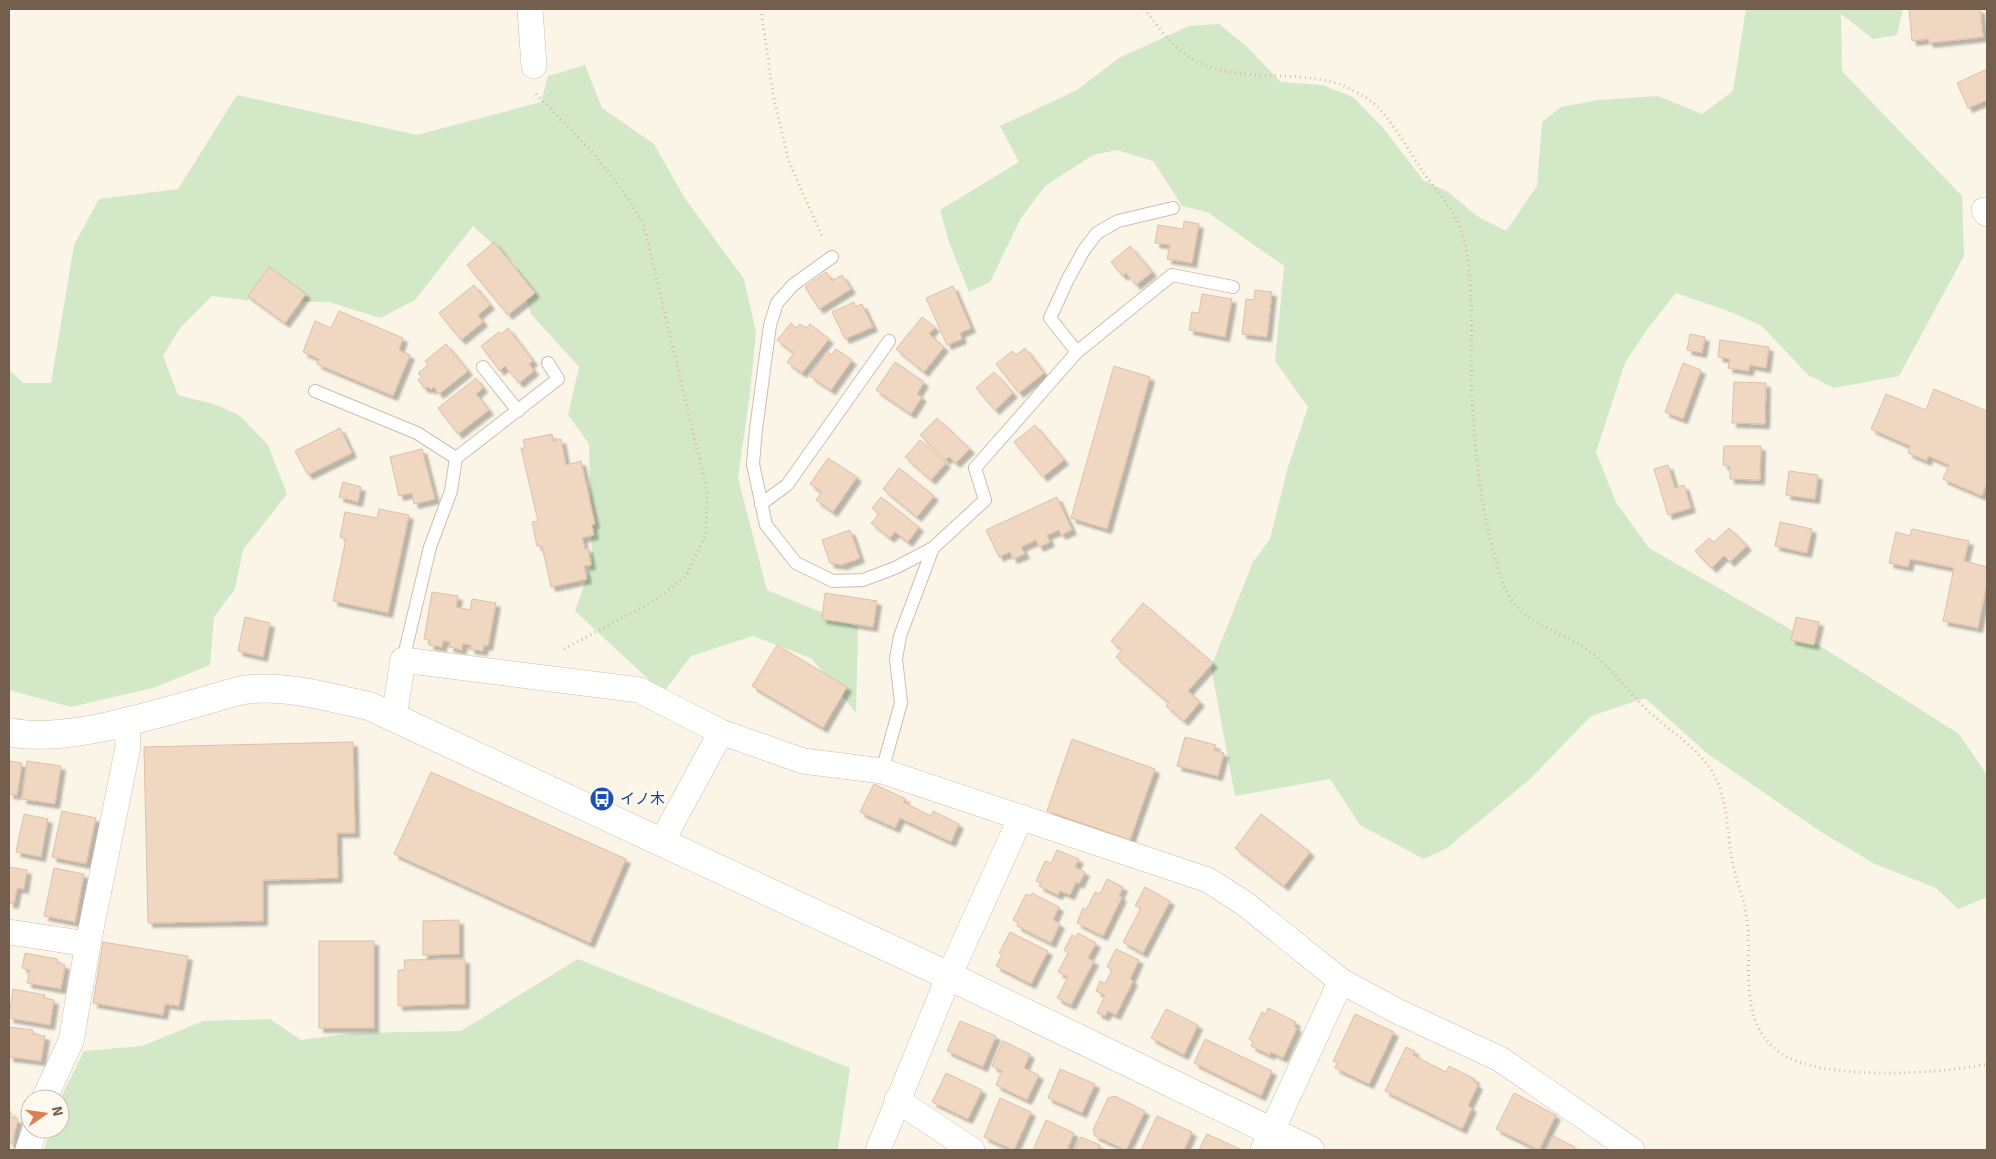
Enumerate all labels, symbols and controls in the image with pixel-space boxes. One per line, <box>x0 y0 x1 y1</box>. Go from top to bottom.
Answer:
bus stop icon: イノ木 <box>589 786 615 812</box>
place label: イノ木 <box>620 790 665 808</box>
north arrow <box>20 1089 70 1139</box>
text: N <box>48 1105 67 1118</box>

